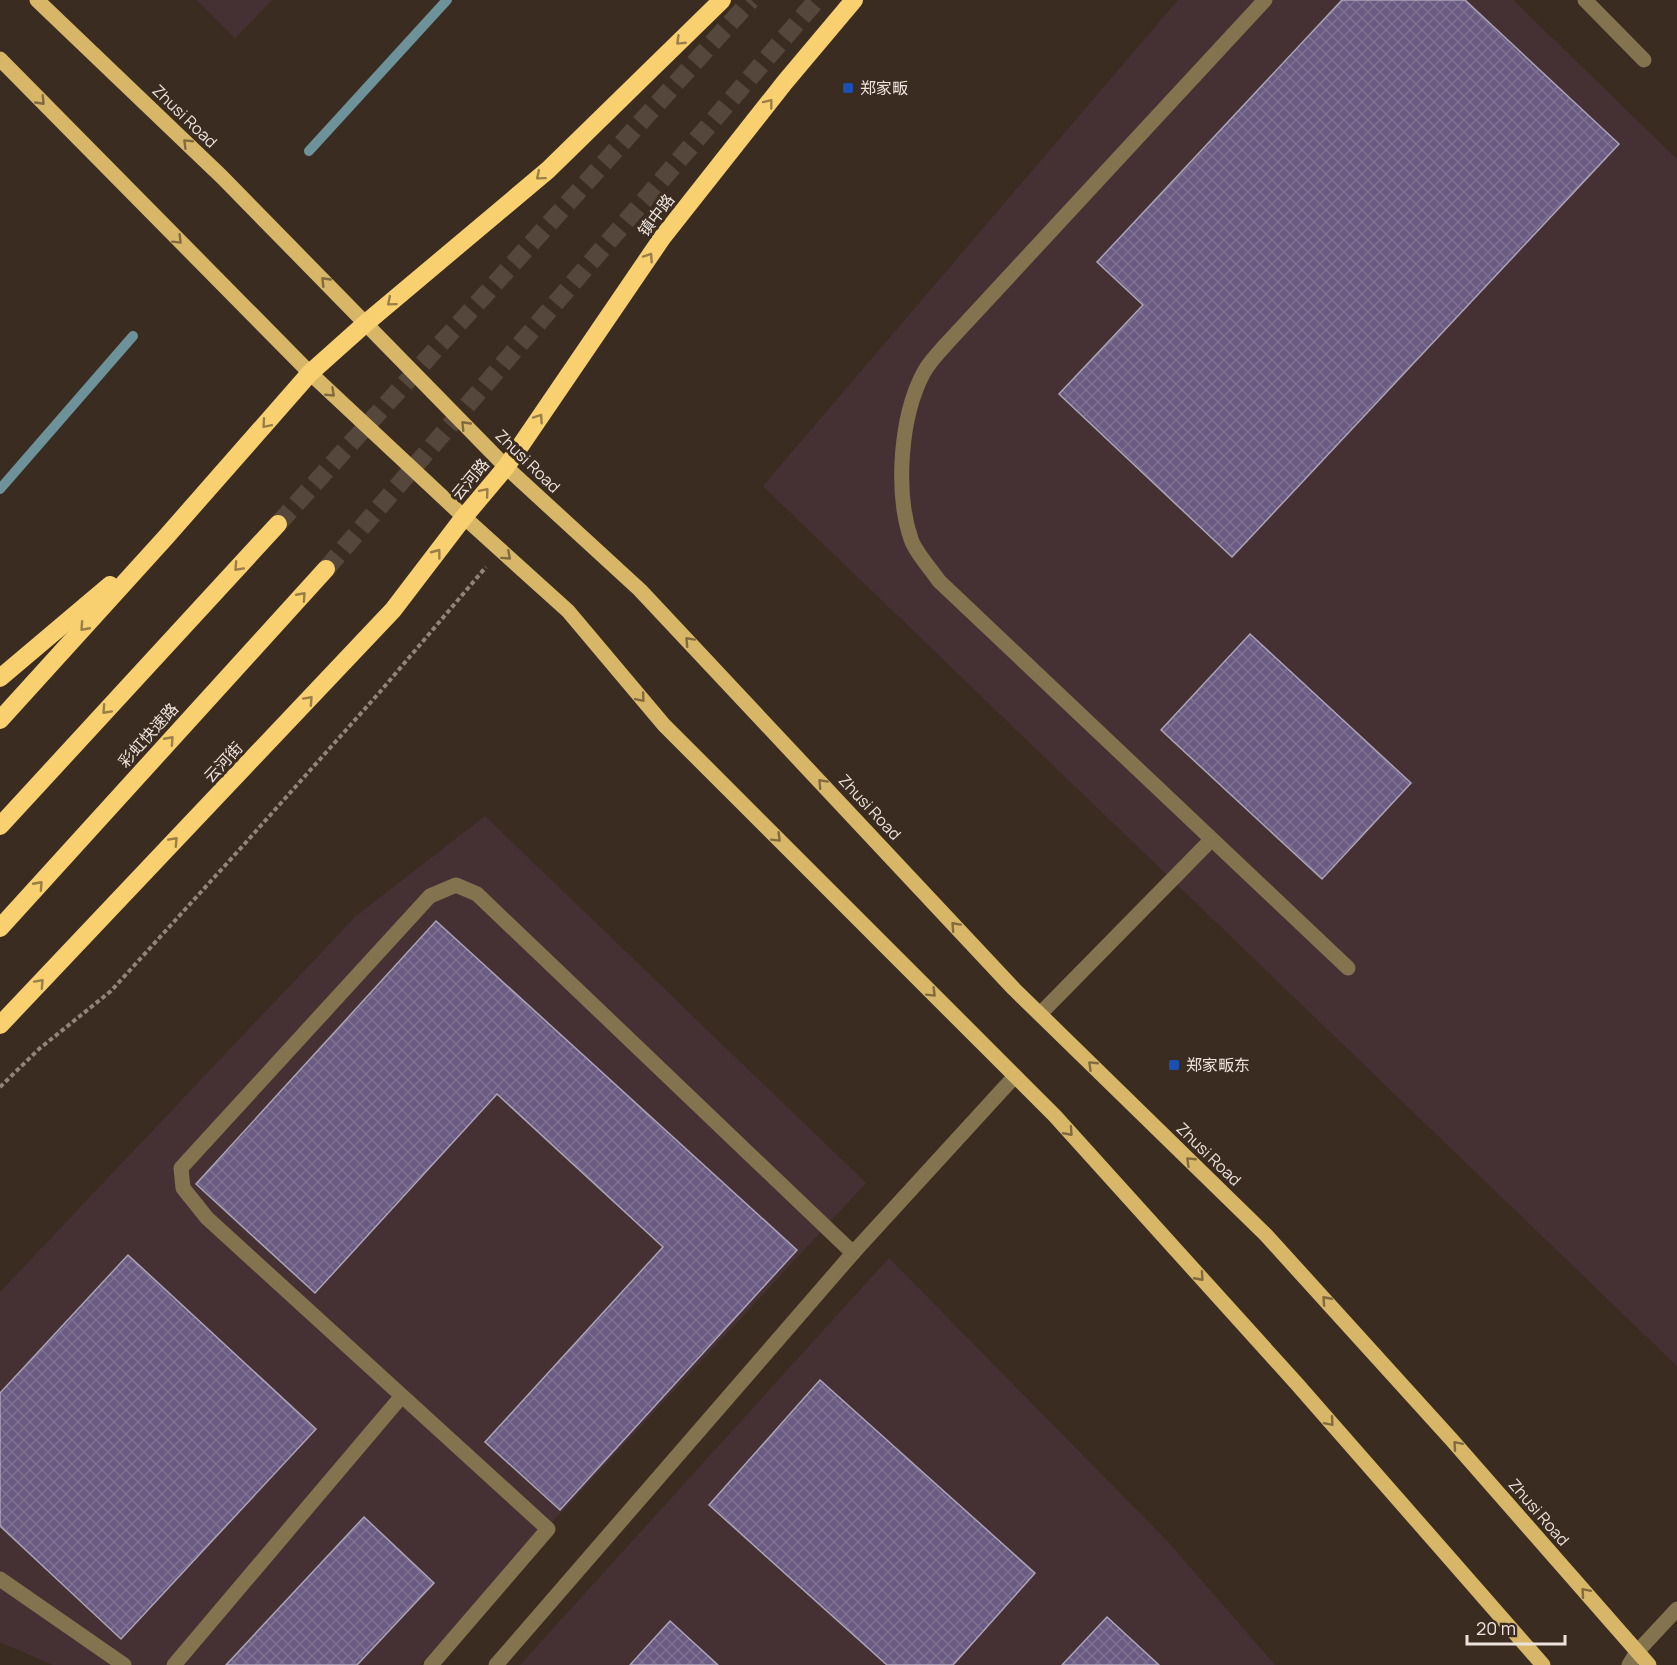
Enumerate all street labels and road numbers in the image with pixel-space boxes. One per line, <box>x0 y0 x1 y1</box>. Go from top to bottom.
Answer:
street label: Zhusi Road <box>148 80 222 152</box>
street label: 镇中路 <box>633 189 679 241</box>
street label: Zhusi Road <box>491 425 565 497</box>
street label: 云河路 <box>446 454 494 504</box>
street label: 彩虹快速路 <box>113 698 183 772</box>
street label: 云河街 <box>199 737 247 787</box>
street label: Zhusi Road <box>834 769 906 845</box>
street label: Zhusi Road <box>1172 1118 1246 1190</box>
street label: Zhusi Road <box>1504 1474 1574 1550</box>

